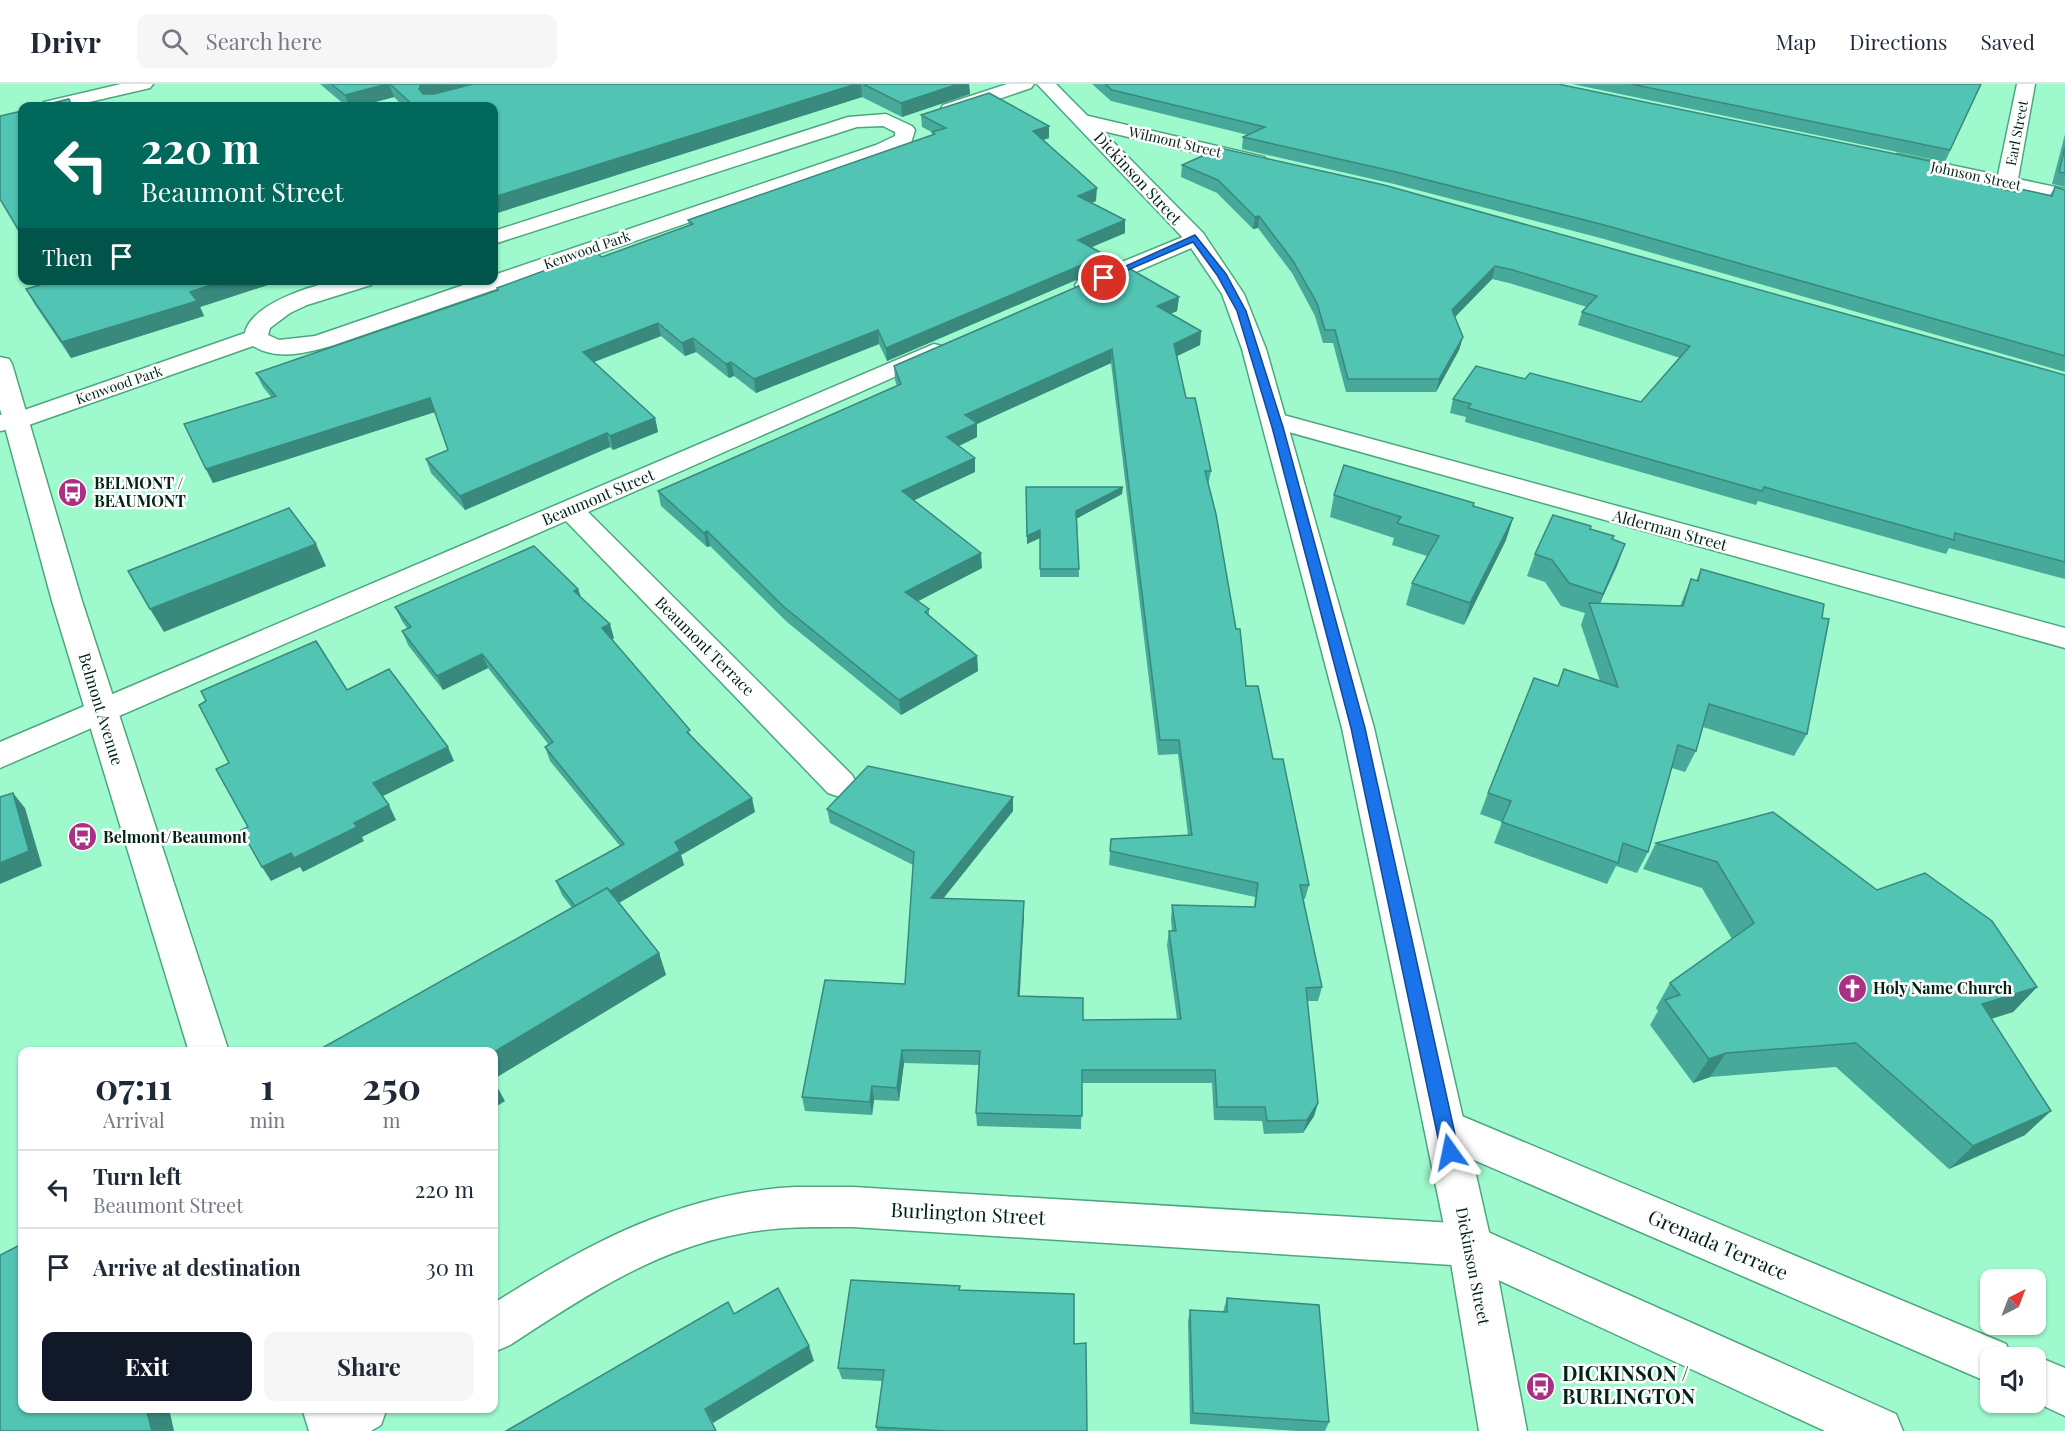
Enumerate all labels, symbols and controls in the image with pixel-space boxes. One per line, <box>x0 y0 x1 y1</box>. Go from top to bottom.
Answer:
search box <box>137 14 557 68</box>
text: Drivr <box>30 23 101 60</box>
icon: search <box>158 25 191 58</box>
text: Search here <box>206 26 322 56</box>
text: Map <box>1775 27 1816 55</box>
text: Directions <box>1849 27 1947 55</box>
text: Saved <box>1980 27 2035 55</box>
street label: Earl Street <box>2001 97 2032 167</box>
text: 220 m <box>141 119 260 175</box>
street label: Wilmont Street <box>1126 121 1224 162</box>
icon: left <box>42 126 120 204</box>
street label: Dickinson Street <box>1090 127 1187 229</box>
street label: Johnson Street <box>1928 156 2024 195</box>
text: Beaumont Street <box>141 173 344 209</box>
street label: Kenwood Park <box>541 226 633 273</box>
icon: arrive <box>105 240 138 273</box>
text: Then <box>42 242 93 272</box>
pin <box>1078 252 1129 303</box>
icon: arrive <box>1087 261 1120 294</box>
street label: Kenwood Park <box>73 361 165 408</box>
street label: Beaumont Street <box>538 463 658 530</box>
place label: BELMONT / BEAUMONT <box>94 472 186 511</box>
bus stop icon: BELMONT / BEAUMONT <box>57 476 89 508</box>
street label: Alderman Street <box>1610 504 1730 555</box>
street label: Beaumont Terrace <box>651 591 760 700</box>
street label: Belmont Avenue <box>74 650 129 768</box>
bus stop icon: Belmont/Beaumont <box>66 821 98 853</box>
place label: Belmont/Beaumont <box>103 826 248 847</box>
church icon: Holy Name Church <box>1836 972 1868 1004</box>
place label: Holy Name Church <box>1873 977 2013 998</box>
text: 07:11 <box>95 1061 173 1109</box>
text: 1 <box>261 1061 274 1109</box>
text: 250 <box>362 1061 421 1109</box>
text: Arrival <box>103 1106 165 1133</box>
text: min <box>250 1106 285 1133</box>
text: m <box>383 1106 401 1133</box>
position arrow <box>1418 1120 1482 1184</box>
text: Turn left <box>93 1161 182 1191</box>
icon: left <box>42 1173 75 1206</box>
text: 220 m <box>415 1174 474 1204</box>
text: Beaumont Street <box>93 1191 243 1218</box>
street label: Burlington Street <box>890 1195 1047 1230</box>
street label: Grenada Terrace <box>1644 1202 1793 1285</box>
street label: Dickinson Street <box>1452 1205 1495 1327</box>
icon: arrive <box>42 1251 75 1284</box>
text: Arrive at destination <box>93 1252 301 1282</box>
text: 30 m <box>426 1252 474 1282</box>
north arrow <box>1980 1269 2046 1335</box>
map controls <box>1980 1269 2046 1413</box>
button: Exit <box>42 1332 252 1401</box>
button: Share <box>264 1332 474 1401</box>
button: sound <box>1980 1347 2046 1413</box>
place label: DICKINSON / BURLINGTON <box>1562 1359 1695 1409</box>
bus stop icon: DICKINSON / BURLINGTON <box>1525 1370 1557 1402</box>

